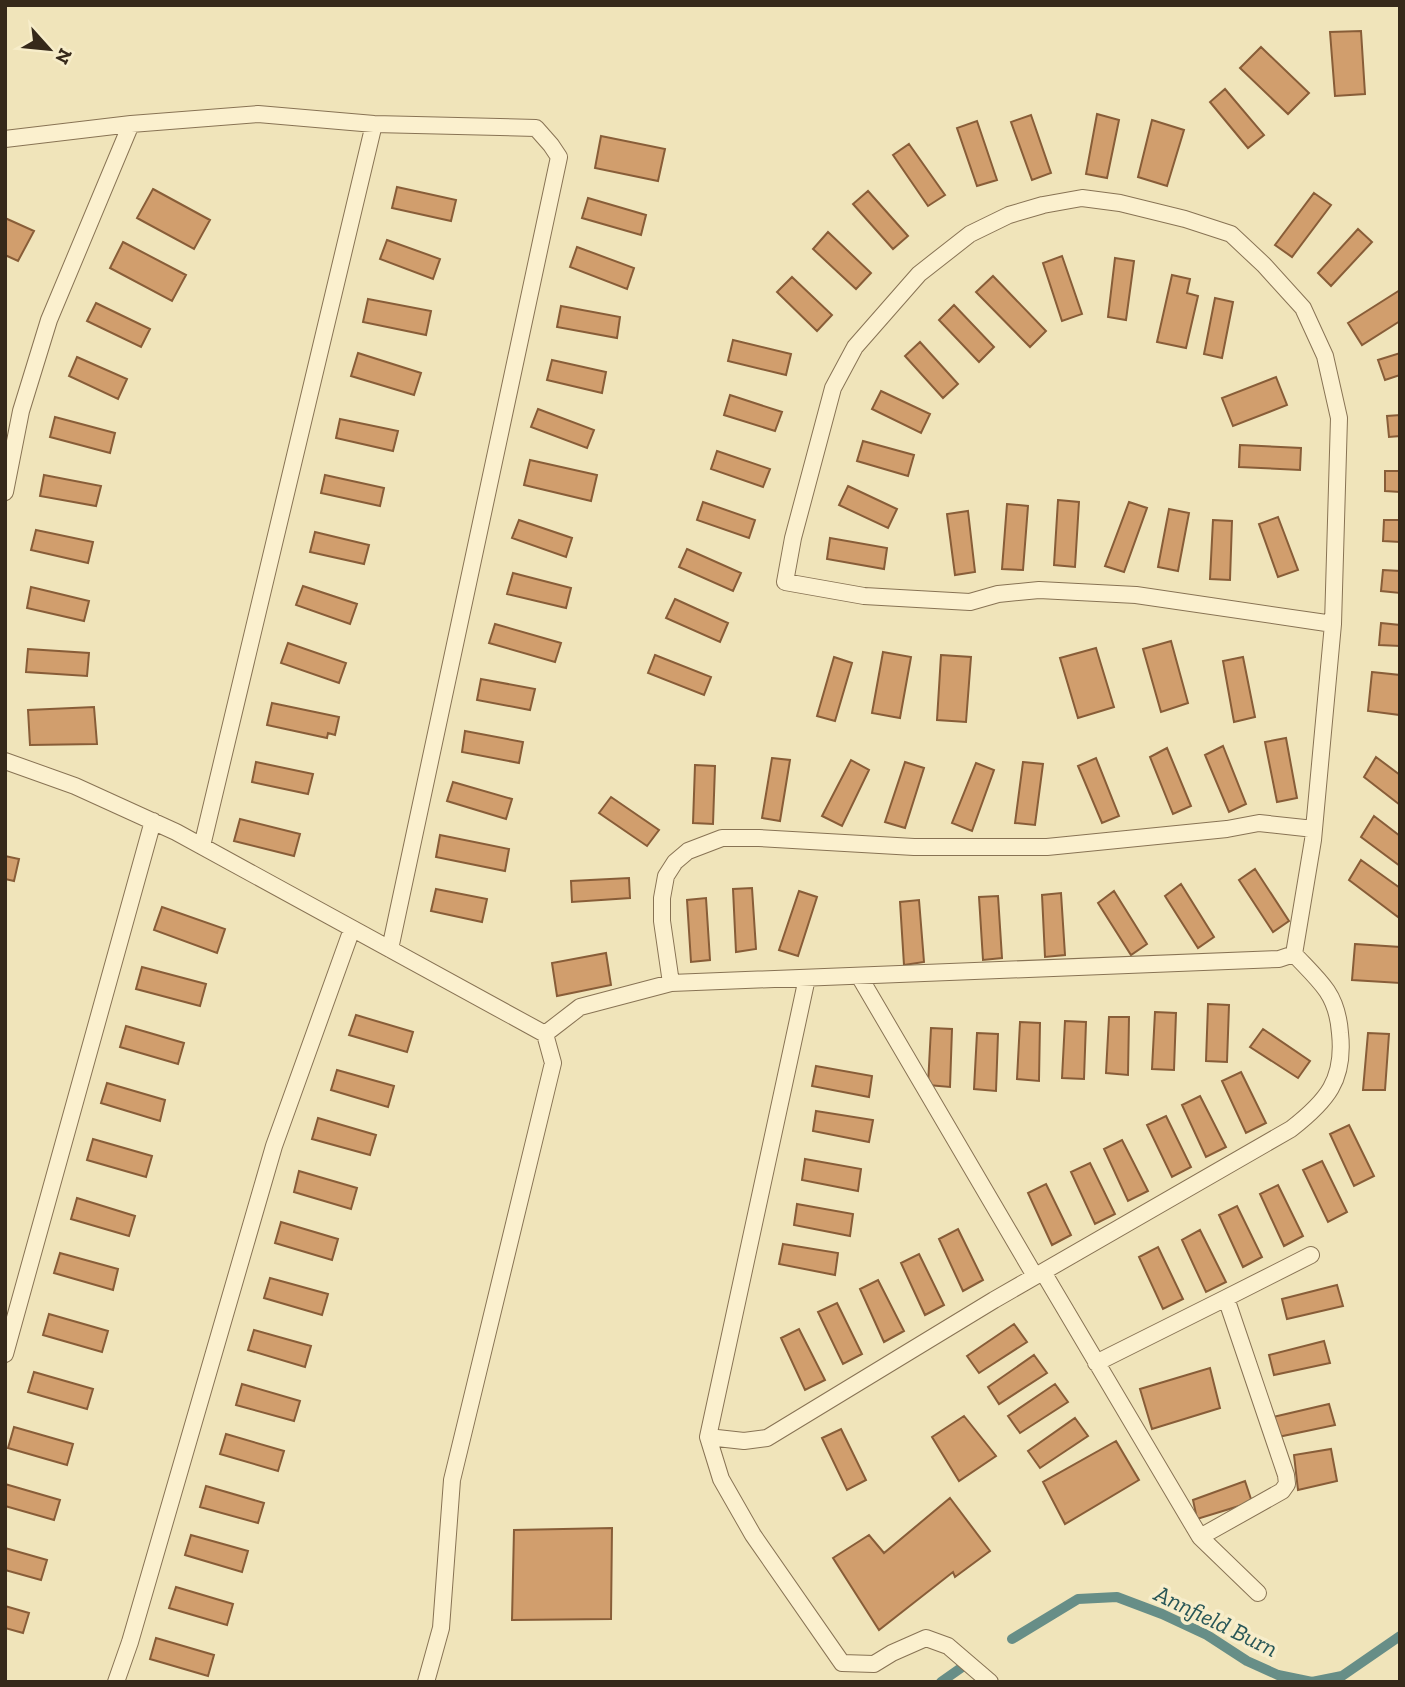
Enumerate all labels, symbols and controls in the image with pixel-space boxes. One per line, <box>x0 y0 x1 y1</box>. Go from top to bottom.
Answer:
north arrow <box>14 14 84 84</box>
text: N <box>50 45 77 68</box>
water label: Annfield Burn <box>1149 1578 1283 1663</box>

